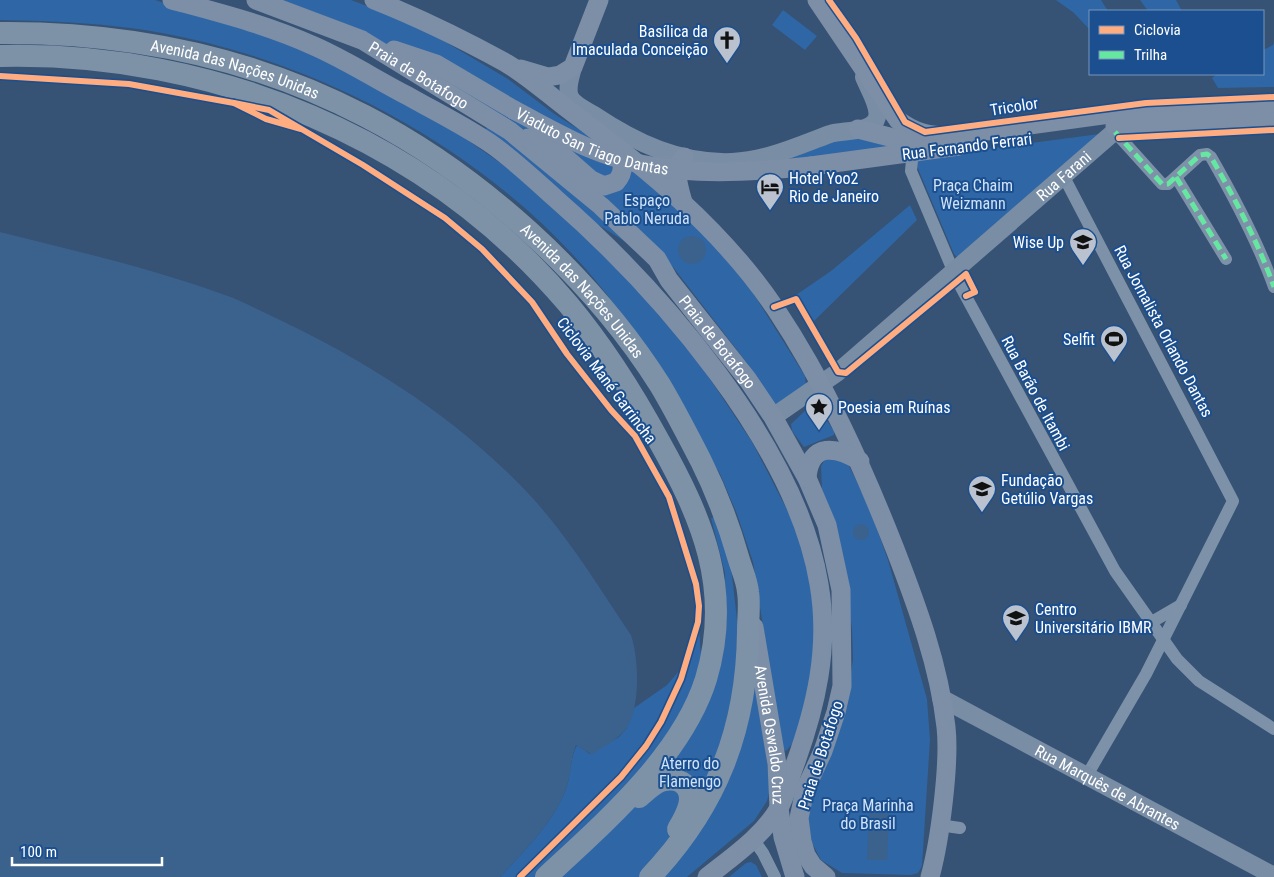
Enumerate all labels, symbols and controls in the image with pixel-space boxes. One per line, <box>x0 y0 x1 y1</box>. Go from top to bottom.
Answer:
legend <box>1089 10 1264 75</box>
text: Ciclovia <box>1134 21 1181 39</box>
place label: Basílica da Imaculada Conceição <box>572 22 708 59</box>
church icon: Basílica da Imaculada Conceição <box>712 25 742 64</box>
street label: Avenida das Nações Unidas <box>149 36 322 103</box>
street label: Praia de Botafogo <box>365 38 472 113</box>
text: Trilha <box>1134 46 1167 64</box>
street label: Tricolor <box>989 93 1040 120</box>
street label: Viaduto San Tiago Dantas <box>513 104 670 179</box>
street label: Rua Fernando Ferrari <box>901 129 1033 164</box>
street label: Rua Farani <box>1033 147 1095 205</box>
place label: Hotel Yoo2 Rio de Janeiro <box>789 169 879 206</box>
hotel icon: Hotel Yoo2 Rio de Janeiro <box>755 172 785 211</box>
park label: Praça Chaim Weizmann <box>933 176 1013 213</box>
park label: Espaço Pablo Neruda <box>604 191 690 228</box>
street label: Avenida das Nações Unidas <box>517 220 648 362</box>
school or university icon: Wise Up <box>1068 227 1098 266</box>
place label: Wise Up <box>1013 233 1064 252</box>
street label: Rua Jornalista Orlando Dantas <box>1110 242 1217 420</box>
street label: Praia de Botafogo <box>675 292 760 392</box>
street label: Ciclovia Mané Garrincha <box>553 313 660 447</box>
sports icon: Selfit <box>1099 324 1129 363</box>
place label: Selfit <box>1063 330 1095 349</box>
street label: Rua Barão de Itambi <box>997 333 1074 454</box>
place icon: Poesia em Ruínas <box>804 392 834 431</box>
place label: Poesia em Ruínas <box>838 398 951 417</box>
place label: Fundação Getúlio Vargas <box>1001 471 1093 508</box>
school or university icon: Fundação Getúlio Vargas <box>967 474 997 513</box>
place label: Centro Universitário IBMR <box>1035 600 1152 637</box>
school or university icon: Centro Universitário IBMR <box>1001 603 1031 642</box>
street label: Avenida Oswaldo Cruz <box>751 664 788 805</box>
street label: Praia de Botafogo <box>794 698 847 812</box>
street label: Rua Marquês de Abrantes <box>1032 741 1183 834</box>
park label: Aterro do Flamengo <box>659 754 721 791</box>
park label: Praça Marinha do Brasil <box>822 796 914 833</box>
scale bar <box>12 834 162 866</box>
text: 100 m <box>20 843 57 861</box>

